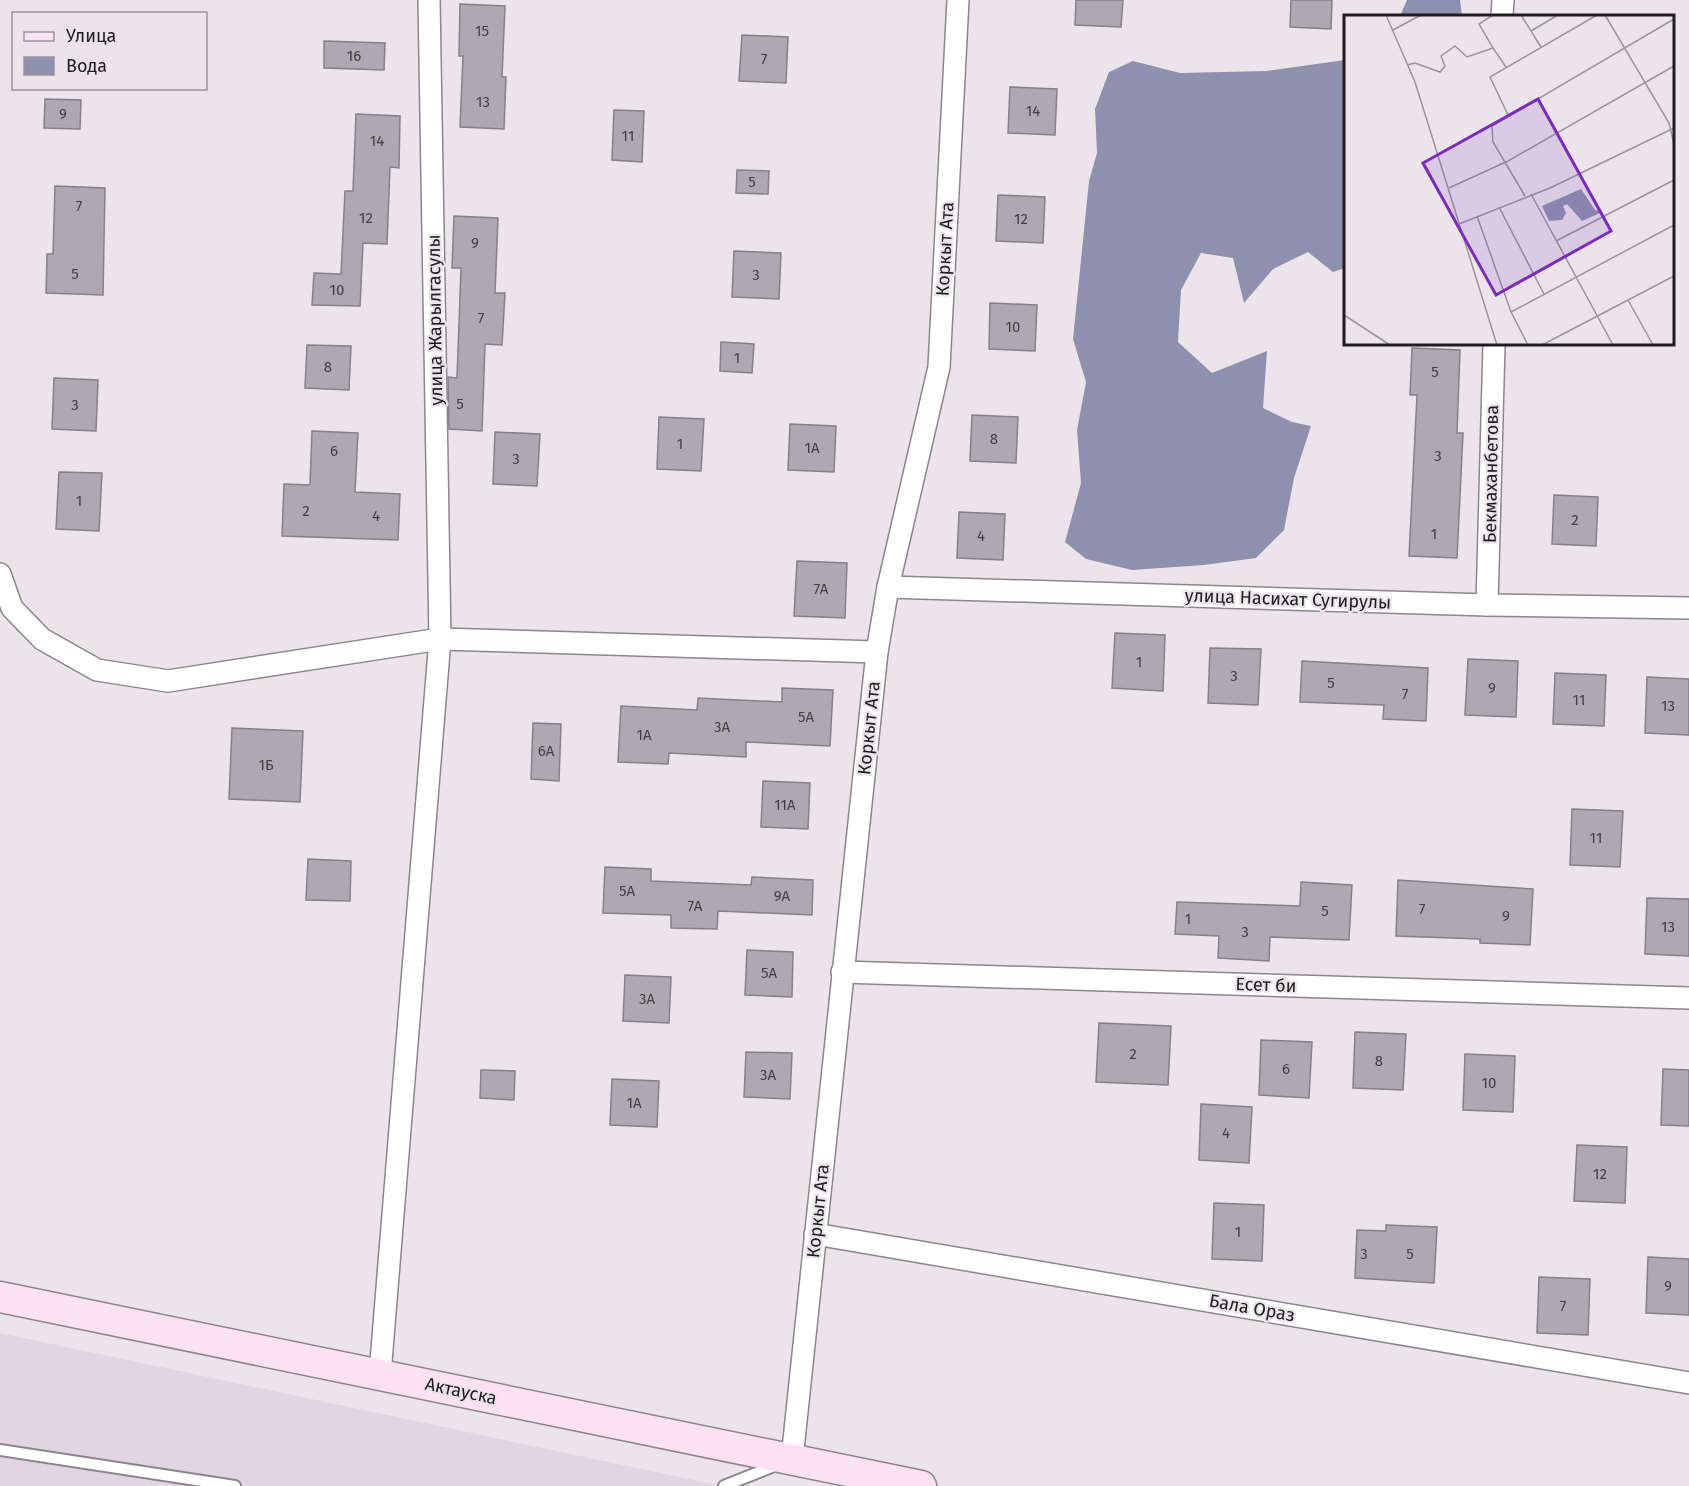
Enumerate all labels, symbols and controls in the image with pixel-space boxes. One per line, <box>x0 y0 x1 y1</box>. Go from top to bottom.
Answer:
legend <box>12 12 207 90</box>
inset map <box>1344 15 1674 345</box>
house number: 15 <box>475 22 489 40</box>
text: Улица <box>66 25 116 47</box>
house number: 16 <box>347 47 361 65</box>
house number: 7 <box>761 50 768 68</box>
text: Вода <box>66 55 107 77</box>
house number: 13 <box>476 93 490 111</box>
house number: 14 <box>1026 102 1040 120</box>
house number: 9 <box>59 105 67 123</box>
house number: 11 <box>622 127 634 145</box>
house number: 14 <box>370 132 384 150</box>
house number: 5 <box>748 173 756 191</box>
house number: 7 <box>76 197 83 215</box>
street label: Коркыт Ата <box>932 201 958 297</box>
house number: 12 <box>359 209 373 227</box>
house number: 12 <box>1014 210 1028 228</box>
street label: улица Жарылгасулы <box>423 234 447 406</box>
house number: 9 <box>471 234 479 252</box>
house number: 5 <box>71 265 79 283</box>
house number: 3 <box>752 266 760 284</box>
house number: 10 <box>330 281 344 299</box>
house number: 7 <box>478 309 485 327</box>
house number: 10 <box>1006 318 1020 336</box>
house number: 1 <box>734 349 740 367</box>
house number: 8 <box>324 358 332 376</box>
house number: 5 <box>1431 363 1439 381</box>
house number: 5 <box>456 395 464 413</box>
house number: 3 <box>71 396 79 414</box>
street label: Бекмаханбетова <box>1479 405 1503 543</box>
house number: 8 <box>990 430 998 448</box>
house number: 1 <box>677 435 683 453</box>
house number: 1А <box>804 439 820 457</box>
house number: 6 <box>330 442 338 460</box>
house number: 3 <box>1434 447 1442 465</box>
house number: 3 <box>512 450 520 468</box>
house number: 1 <box>76 492 82 510</box>
house number: 2 <box>302 502 310 520</box>
house number: 4 <box>372 507 380 525</box>
house number: 2 <box>1571 511 1579 529</box>
house number: 1 <box>1431 525 1437 543</box>
house number: 4 <box>977 527 985 545</box>
house number: 7А <box>814 580 829 598</box>
street label: улица Насихат Сугирулы <box>1184 584 1392 614</box>
house number: 1 <box>1136 653 1142 671</box>
house number: 3 <box>1230 667 1238 685</box>
house number: 5 <box>1327 674 1335 692</box>
house number: 9 <box>1488 679 1496 697</box>
street label: Коркыт Ата <box>853 680 885 776</box>
house number: 7 <box>1402 685 1409 703</box>
house number: 11 <box>1573 691 1585 709</box>
house number: 13 <box>1661 697 1675 715</box>
house number: 5А <box>798 708 814 726</box>
house number: 3А <box>714 718 730 736</box>
house number: 1А <box>636 726 652 744</box>
house number: 6А <box>538 742 555 760</box>
house number: 1Б <box>258 756 274 774</box>
house number: 11А <box>774 796 796 814</box>
house number: 11 <box>1590 829 1602 847</box>
house number: 5А <box>619 882 635 900</box>
house number: 9А <box>774 887 791 905</box>
house number: 7А <box>688 897 703 915</box>
house number: 7 <box>1419 900 1426 918</box>
house number: 5 <box>1321 902 1329 920</box>
house number: 9 <box>1502 907 1510 925</box>
house number: 1 <box>1185 910 1191 928</box>
house number: 13 <box>1661 918 1675 936</box>
house number: 3 <box>1241 923 1249 941</box>
house number: 5А <box>761 964 777 982</box>
street label: Есет би <box>1235 973 1297 997</box>
house number: 3А <box>639 990 655 1008</box>
house number: 2 <box>1129 1045 1137 1063</box>
house number: 8 <box>1375 1052 1383 1070</box>
house number: 6 <box>1282 1060 1290 1078</box>
house number: 3А <box>760 1066 776 1084</box>
house number: 10 <box>1482 1074 1496 1092</box>
house number: 1А <box>626 1094 642 1112</box>
house number: 4 <box>1222 1124 1230 1142</box>
street label: Коркыт Ата <box>802 1163 834 1259</box>
house number: 12 <box>1593 1165 1607 1183</box>
house number: 1 <box>1235 1223 1241 1241</box>
house number: 3 <box>1360 1245 1368 1263</box>
house number: 5 <box>1406 1245 1414 1263</box>
house number: 9 <box>1664 1277 1672 1295</box>
street label: Бала Ораз <box>1207 1290 1297 1326</box>
house number: 7 <box>1560 1297 1567 1315</box>
street label: Актауска <box>423 1373 499 1409</box>

